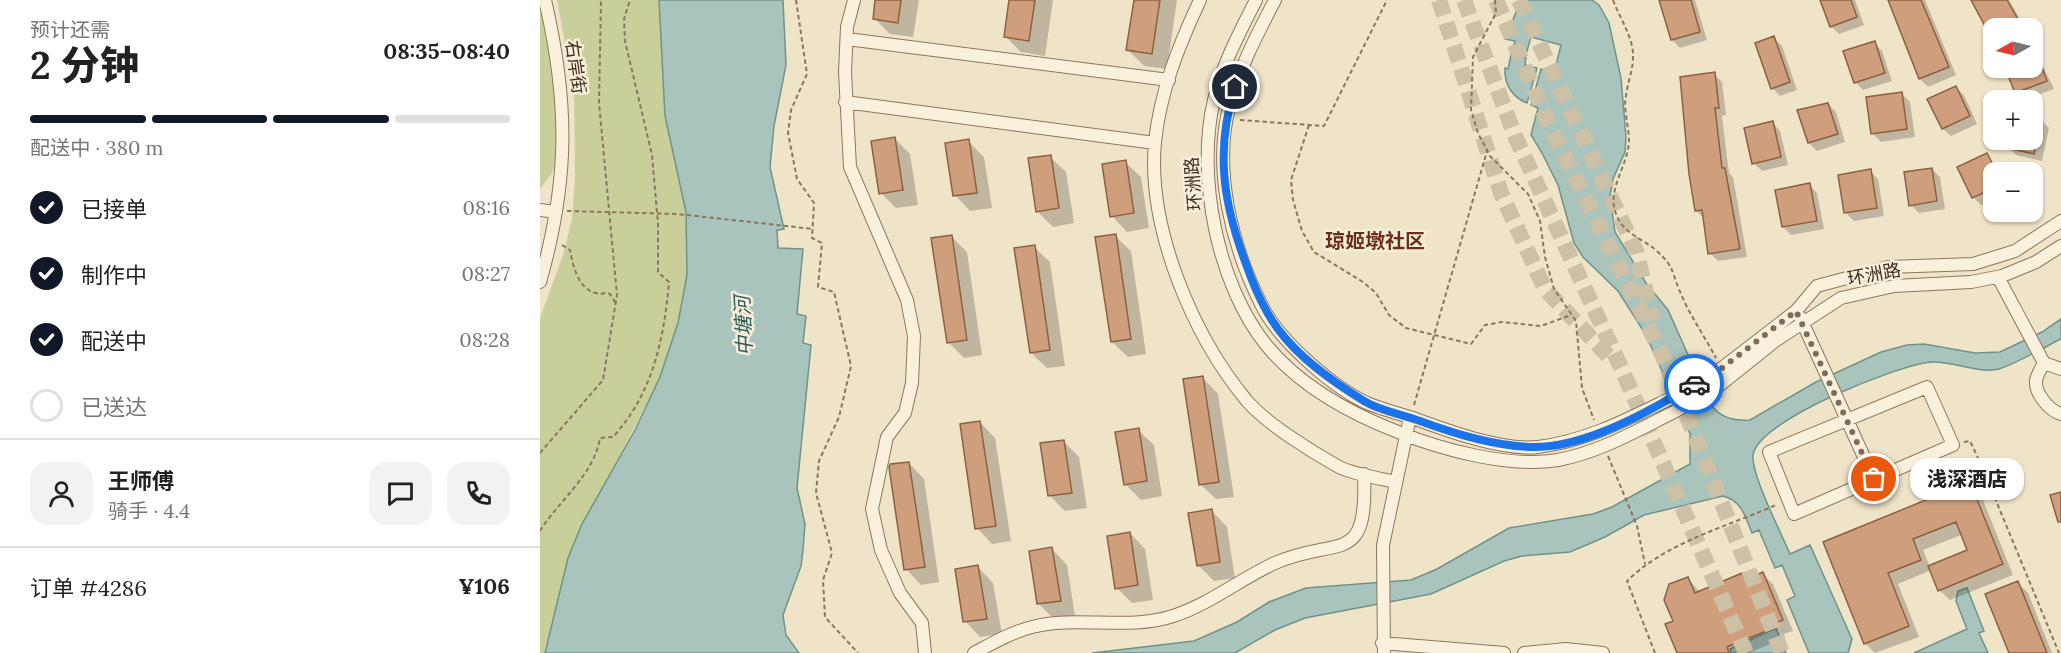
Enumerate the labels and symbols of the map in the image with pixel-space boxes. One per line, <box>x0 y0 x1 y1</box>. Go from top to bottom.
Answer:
north arrow <box>1983 18 2043 78</box>
street label: 右岸街 <box>561 39 591 95</box>
pin <box>1209 61 1260 112</box>
street label: 环洲路 <box>1180 156 1206 212</box>
district label: 琼姬墩社区 <box>1325 228 1425 253</box>
street label: 环洲路 <box>1845 258 1903 290</box>
water label: 中塘河 <box>729 291 757 357</box>
courier <box>1664 354 1724 414</box>
pin <box>1848 453 1899 504</box>
callout: 浅深酒店 <box>1910 458 2024 500</box>

